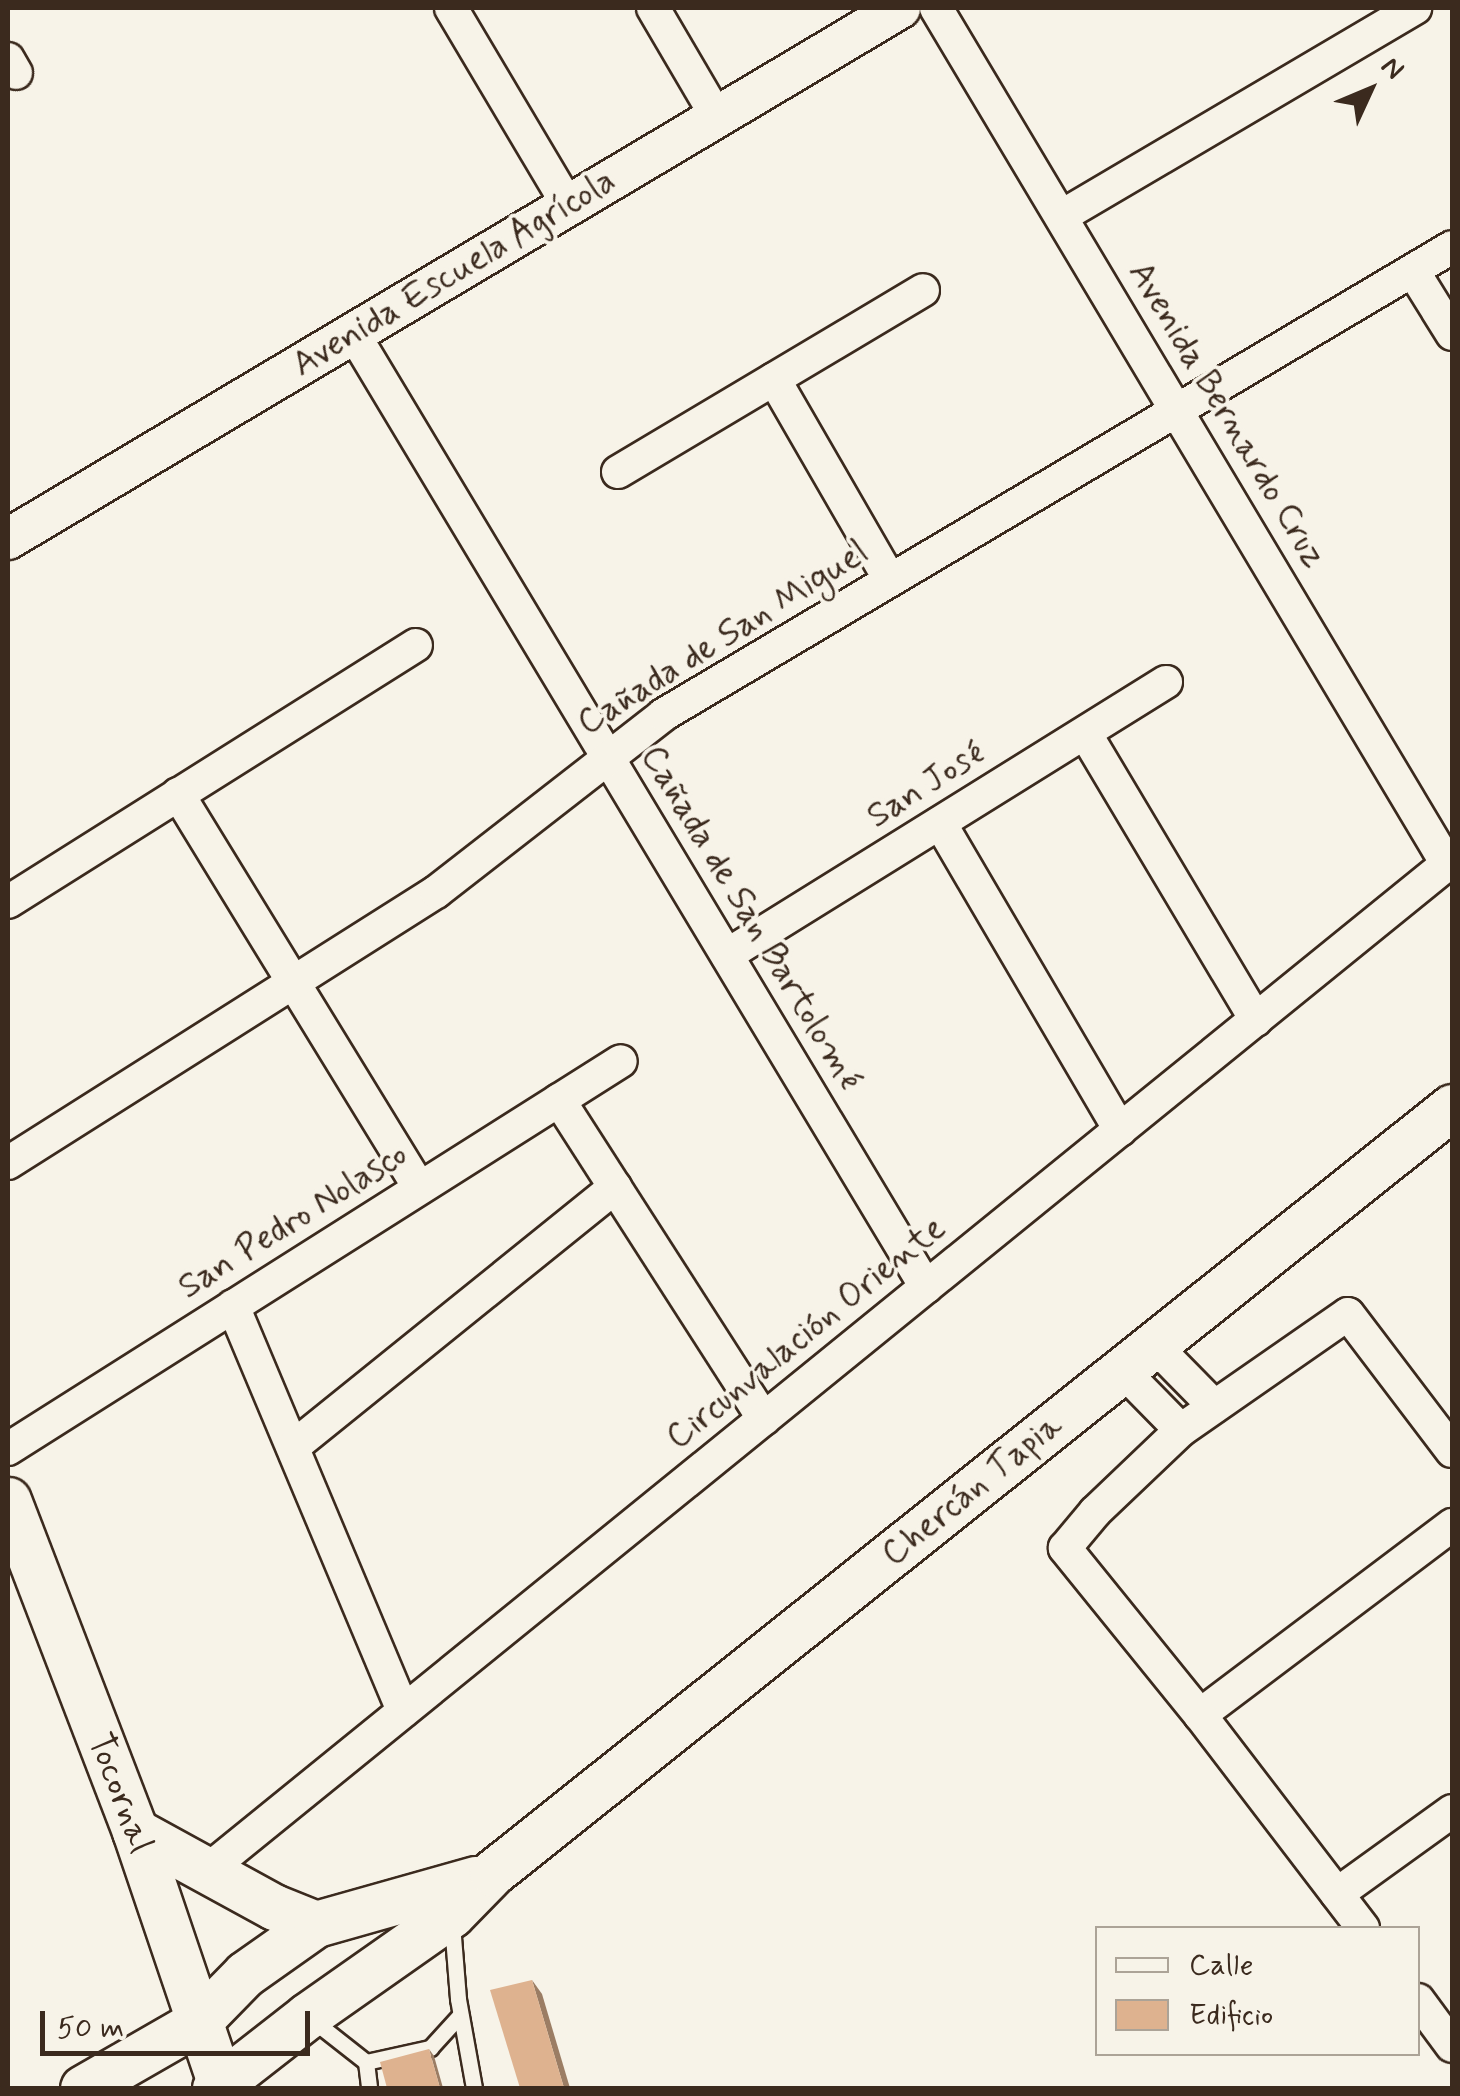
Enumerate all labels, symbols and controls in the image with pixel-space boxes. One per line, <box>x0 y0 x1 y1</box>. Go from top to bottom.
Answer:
north arrow <box>1320 40 1420 140</box>
text: N <box>1372 49 1412 88</box>
street label: Avenida Escuela Agrícola <box>290 163 618 383</box>
street label: Avenida Bernardo Cruz <box>1119 254 1335 576</box>
street label: Cañada de San Miguel <box>575 535 871 741</box>
street label: San José <box>859 732 993 838</box>
street label: Cañada de San Bartolomé <box>634 742 868 1094</box>
street label: San Pedro Nolasco <box>172 1134 414 1308</box>
street label: Circunvalación Oriente <box>663 1211 949 1455</box>
street label: Chercán Tapia <box>877 1407 1067 1573</box>
street label: Tocornal <box>78 1727 162 1859</box>
legend <box>1095 1926 1420 2056</box>
text: Calle <box>1189 1946 1254 1985</box>
scale bar <box>45 1991 315 2053</box>
text: Edificio <box>1189 1996 1273 2035</box>
text: 50 m <box>57 2009 124 2048</box>

